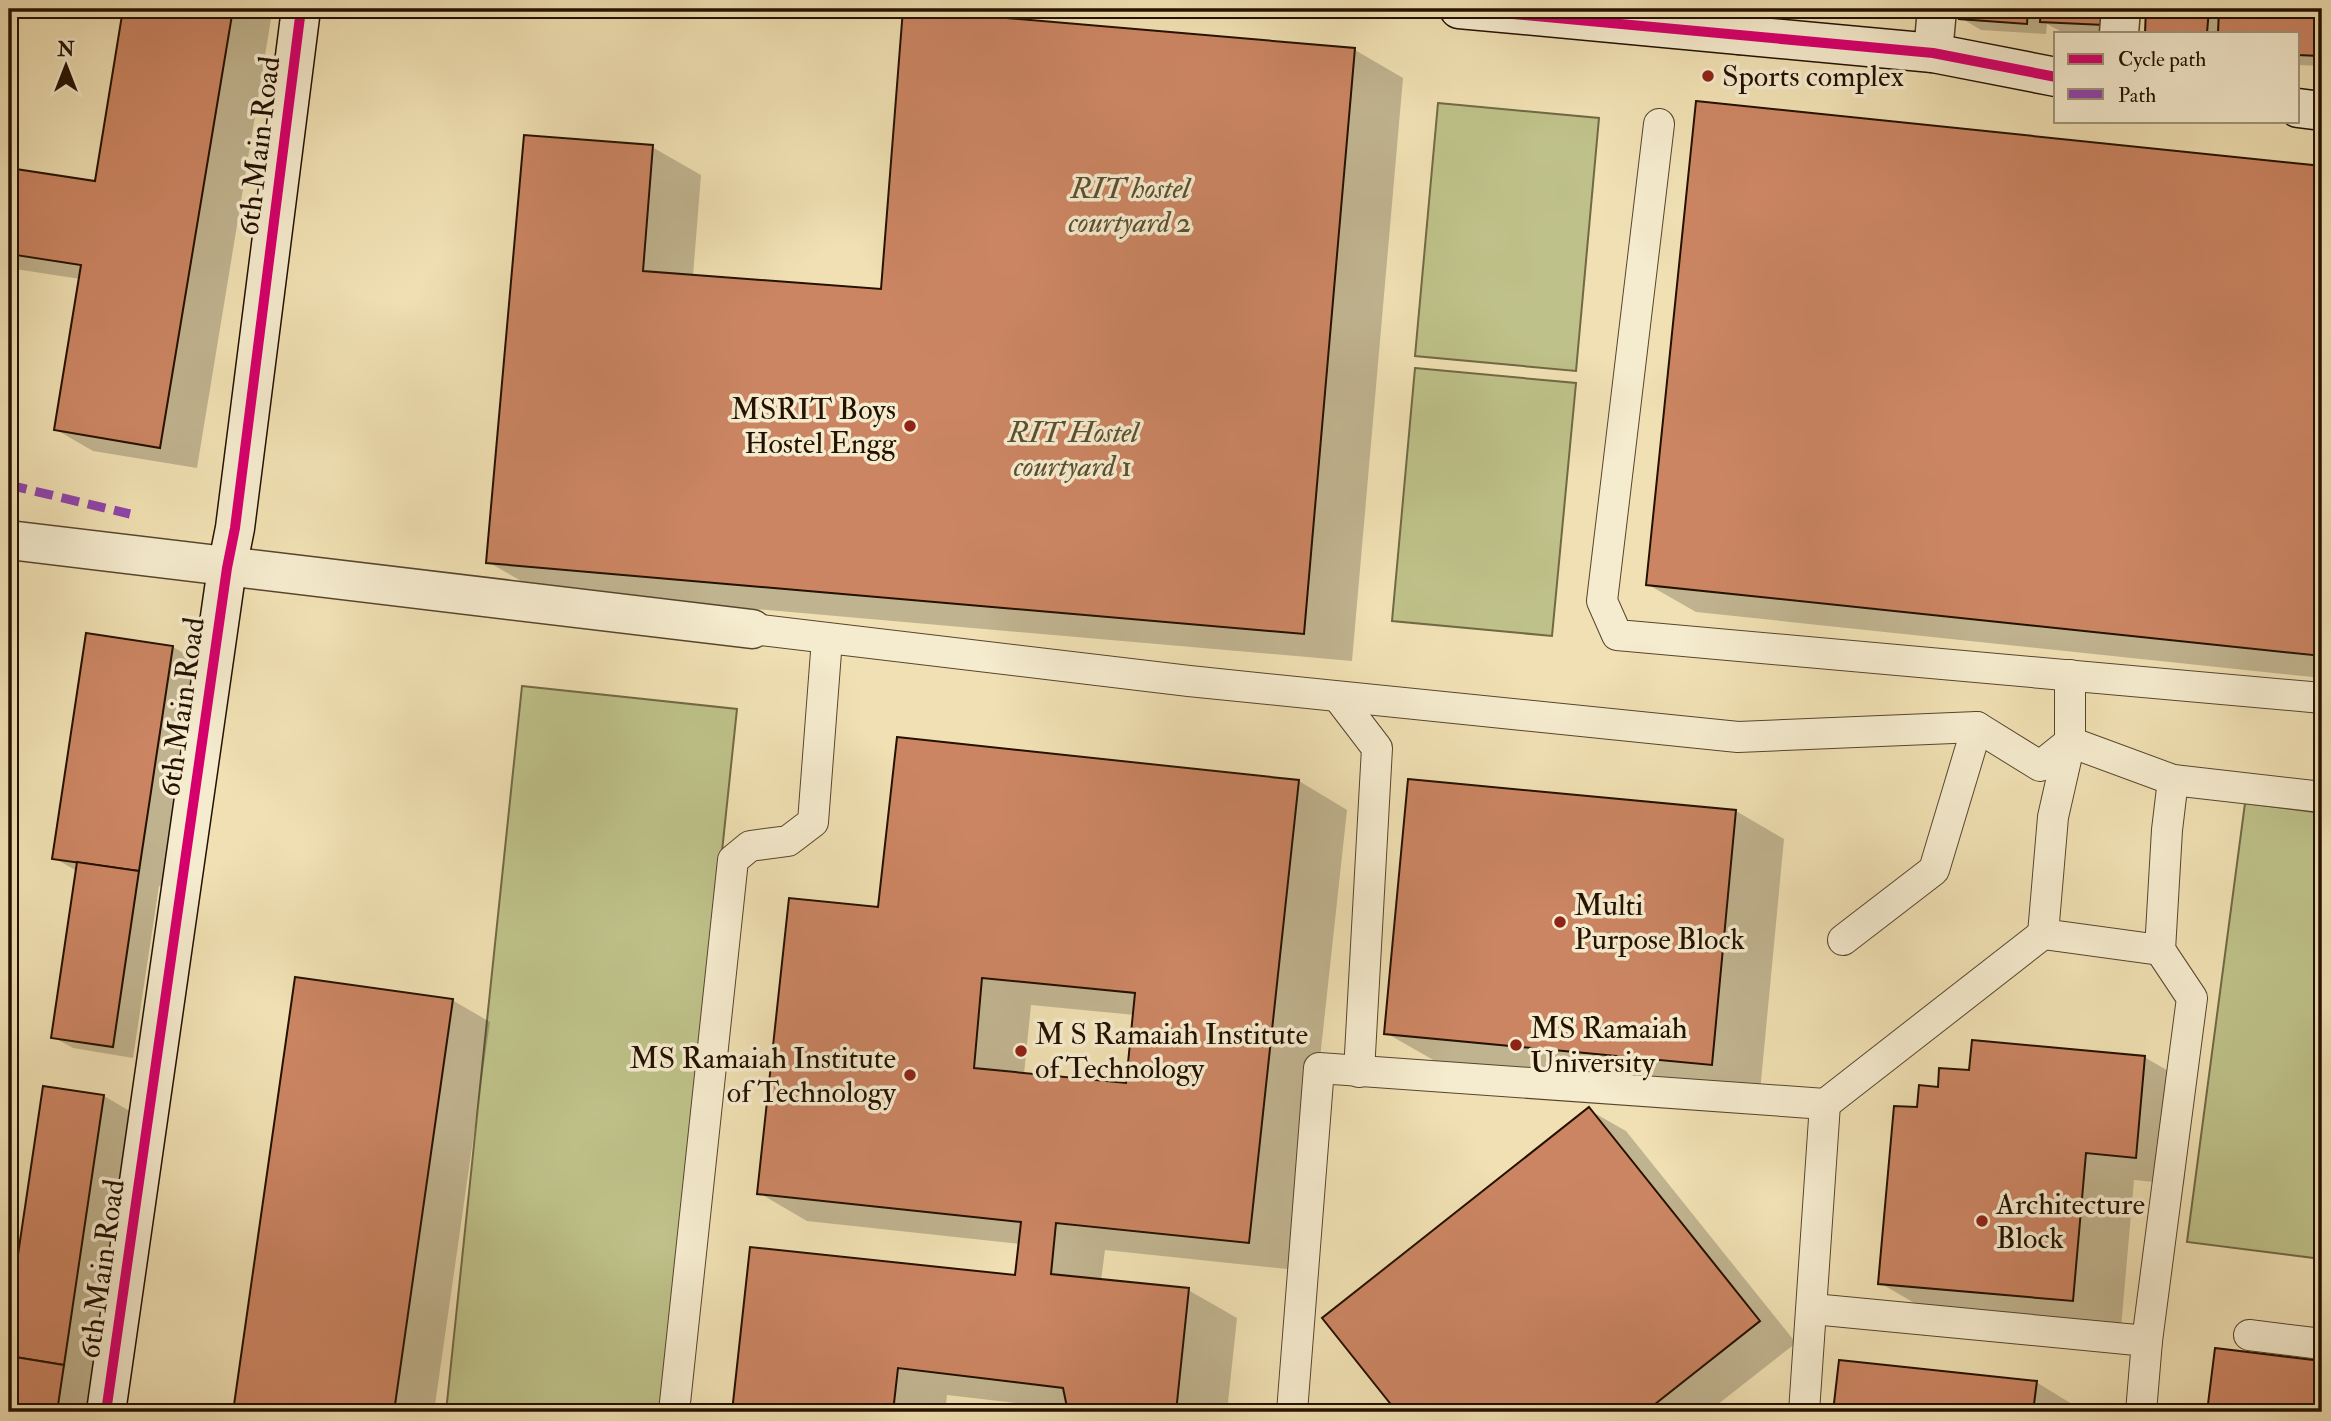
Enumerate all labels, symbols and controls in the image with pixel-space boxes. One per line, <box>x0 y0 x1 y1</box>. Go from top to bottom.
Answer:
north arrow <box>32 32 102 102</box>
legend <box>2054 32 2300 122</box>
text: N <box>56 38 75 62</box>
text: Cycle path <box>2118 46 2206 73</box>
street label: 6th Main Road <box>230 54 288 238</box>
place label: Sports complex <box>1722 58 1904 95</box>
marker: Sports complex <box>1700 68 1716 84</box>
text: Path <box>2118 82 2156 109</box>
park label: RIT hostel courtyard 2 <box>1069 170 1192 241</box>
place label: MSRIT Boys Hostel Engg <box>731 391 897 462</box>
park label: RIT Hostel courtyard 1 <box>1007 414 1141 485</box>
marker: MSRIT Boys Hostel Engg <box>902 418 918 434</box>
street label: 6th Main Road <box>151 615 213 799</box>
place label: Multi Purpose Block <box>1574 887 1745 958</box>
marker: Multi Purpose Block <box>1552 914 1568 930</box>
place label: MS Ramaiah University <box>1530 1010 1688 1081</box>
place label: M S Ramaiah Institute of Technology <box>1035 1016 1308 1087</box>
marker: MS Ramaiah University <box>1508 1037 1524 1053</box>
place label: MS Ramaiah Institute of Technology <box>629 1040 897 1111</box>
marker: M S Ramaiah Institute of Technology <box>1013 1043 1029 1059</box>
marker: MS Ramaiah Institute of Technology <box>902 1067 918 1083</box>
street label: 6th Main Road <box>71 1177 133 1361</box>
place label: Architecture Block <box>1995 1186 2145 1257</box>
marker: Architecture Block <box>1974 1213 1990 1229</box>

